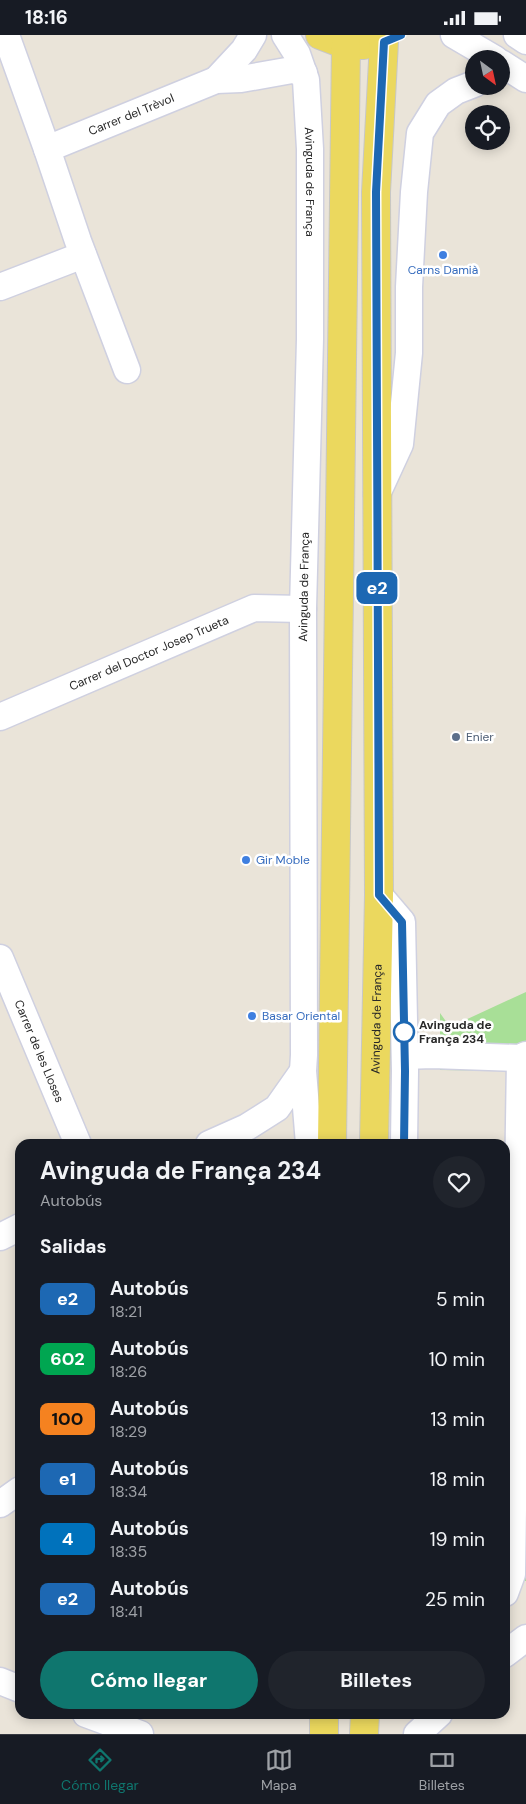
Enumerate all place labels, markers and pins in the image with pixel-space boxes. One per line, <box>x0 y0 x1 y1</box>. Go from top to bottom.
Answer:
marker: Carns Damià <box>437 249 449 261</box>
place label: Carns Damià <box>408 262 478 278</box>
place label: Enier <box>466 729 494 745</box>
marker: Enier <box>450 731 462 743</box>
place label: Gir Moble <box>256 852 310 868</box>
marker: Gir Moble <box>240 854 252 866</box>
place label: Basar Oriental <box>262 1008 340 1024</box>
marker: Basar Oriental <box>246 1010 258 1022</box>
place label: Avinguda de França 234 <box>419 1017 492 1047</box>
marker: Avinguda de França 234 <box>393 1021 415 1043</box>

